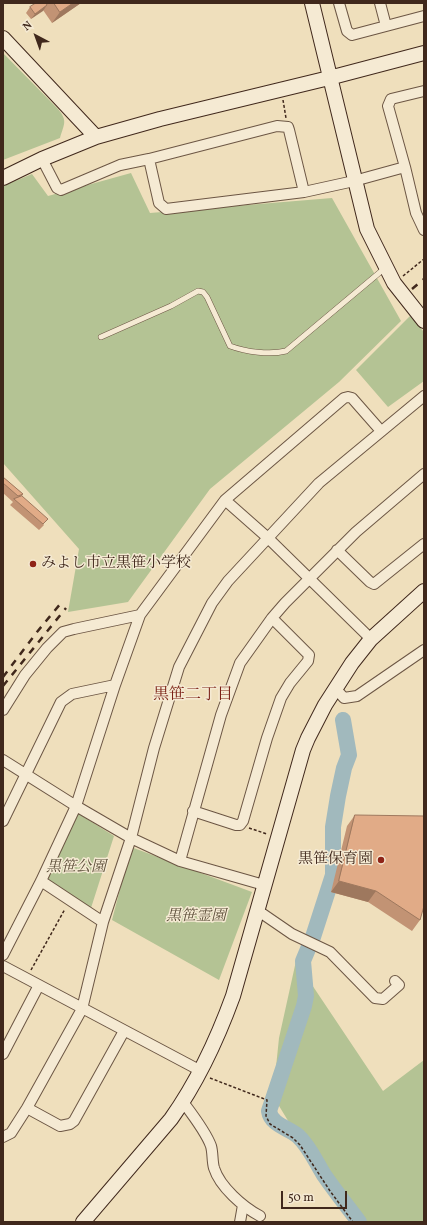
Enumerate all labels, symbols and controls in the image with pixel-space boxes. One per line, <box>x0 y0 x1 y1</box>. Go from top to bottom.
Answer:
north arrow <box>16 16 56 56</box>
text: N <box>20 18 36 35</box>
place label: みよし市立黒笹小学校 <box>41 555 191 573</box>
marker: みよし市立黒笹小学校 <box>28 559 38 569</box>
district label: 黒笹二丁目 <box>153 686 233 706</box>
place label: 黒笹保育園 <box>298 851 373 869</box>
marker: 黒笹保育園 <box>376 855 386 865</box>
park label: 黒笹公園 <box>46 859 106 877</box>
park label: 黒笹霊園 <box>166 908 226 926</box>
scale bar <box>283 1183 349 1209</box>
text: 50 m <box>288 1190 314 1206</box>

